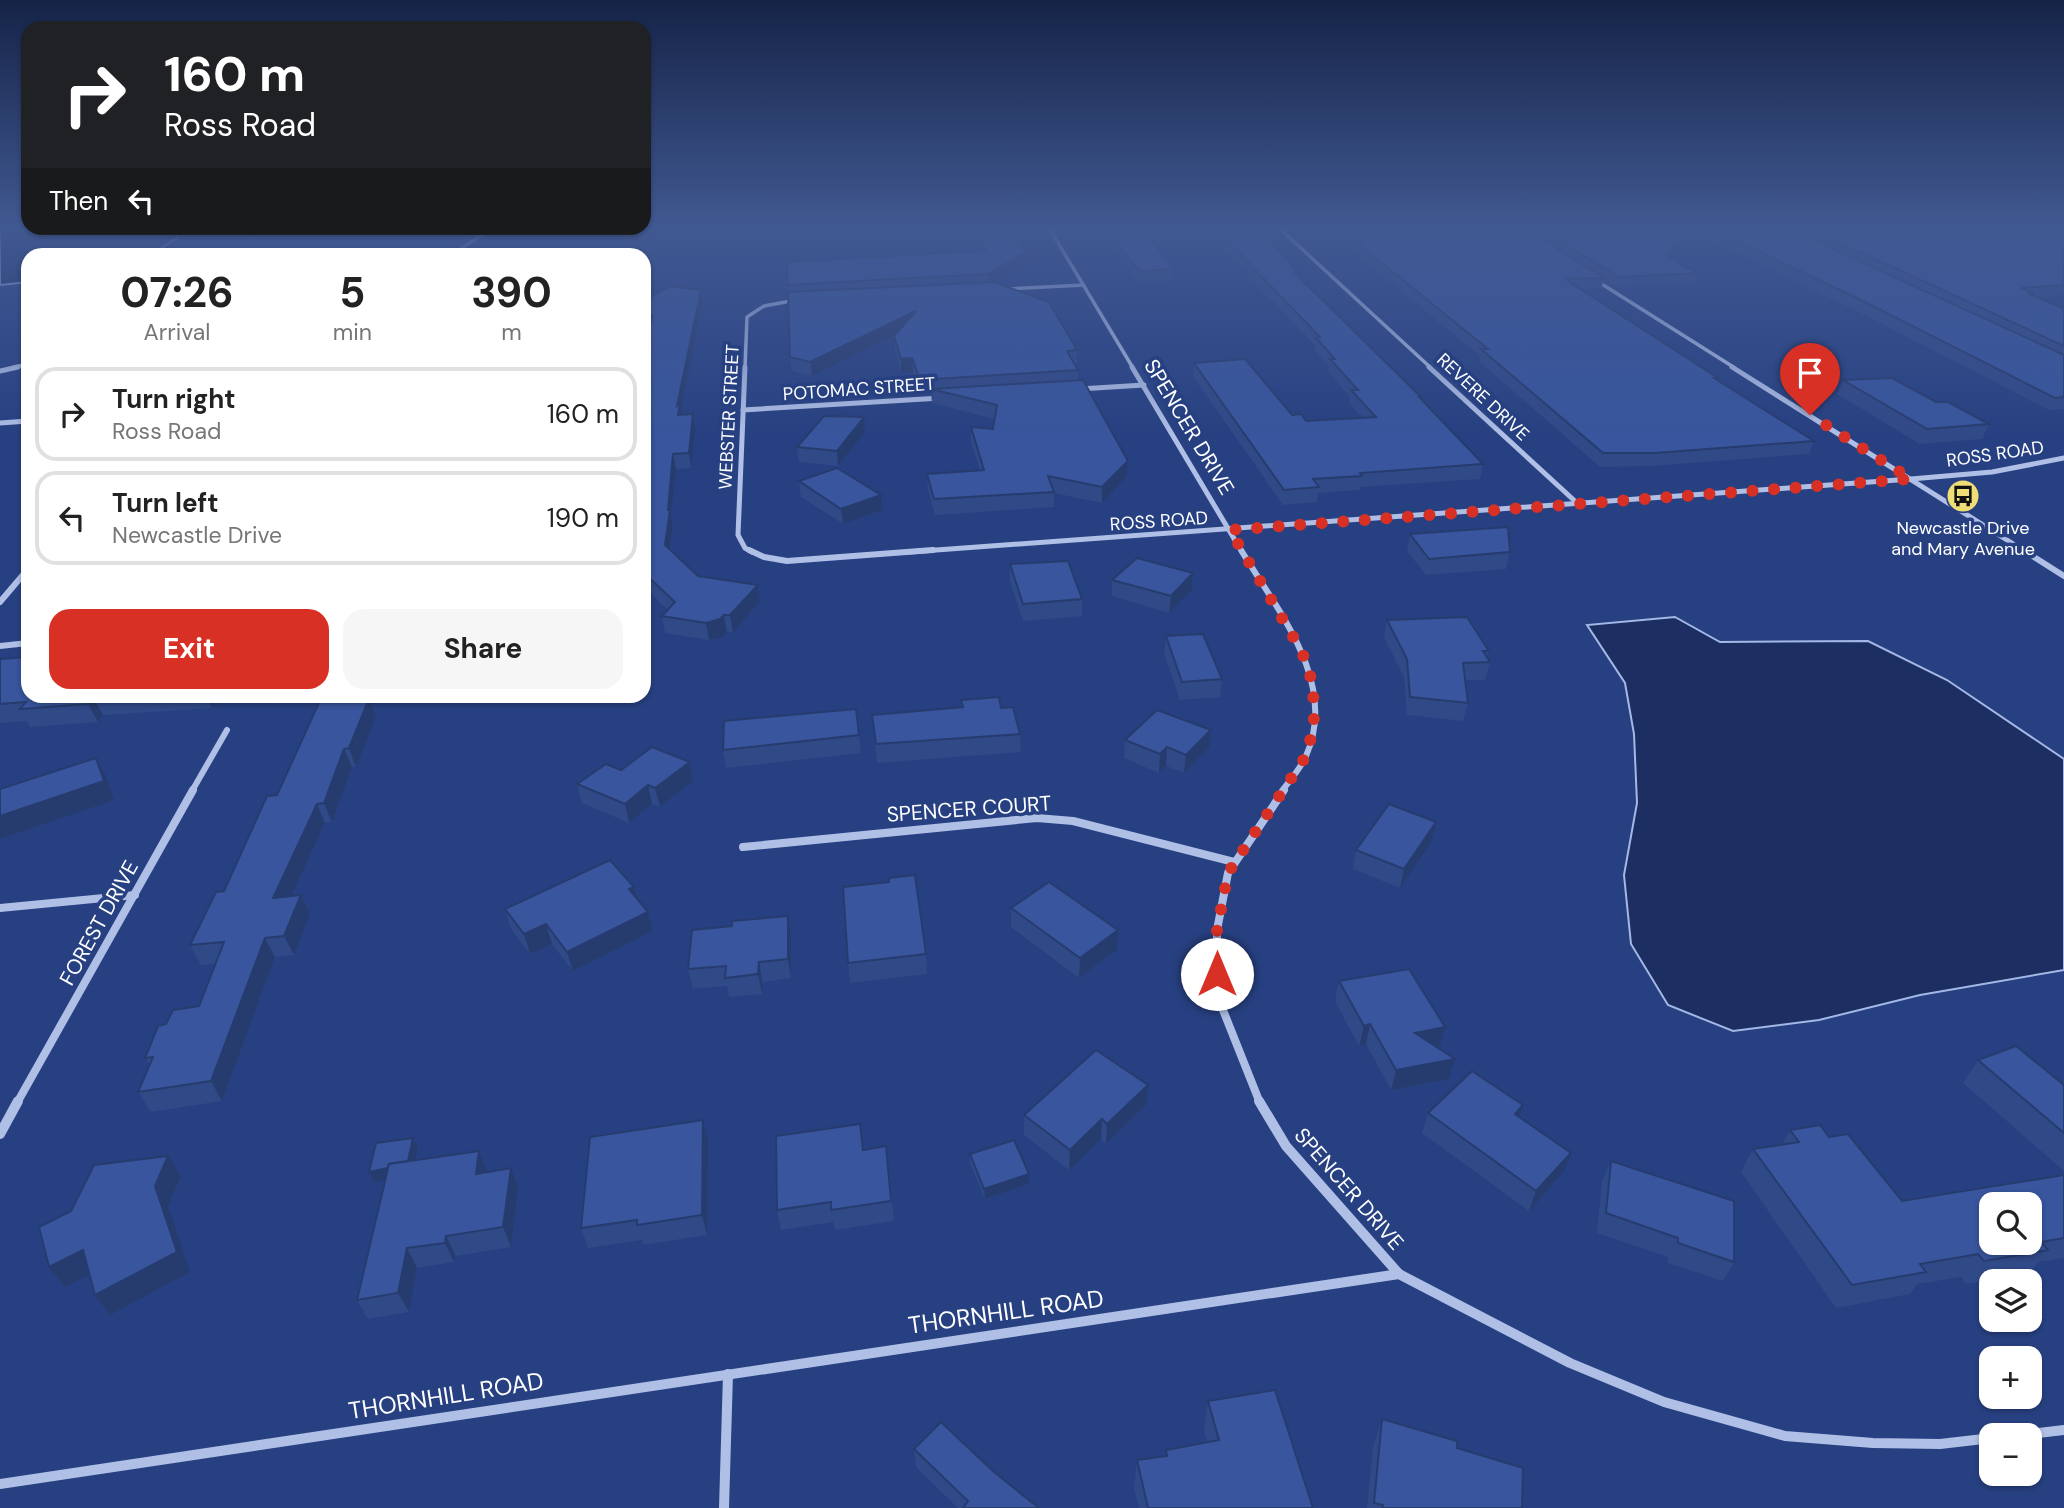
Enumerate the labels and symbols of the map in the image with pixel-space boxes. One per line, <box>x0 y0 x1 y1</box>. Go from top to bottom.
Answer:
pin <box>1780 343 1840 415</box>
street label: WEBSTER STREET <box>713 344 745 490</box>
street label: REVERE DRIVE <box>1432 348 1534 446</box>
street label: SPENCER DRIVE <box>1137 354 1241 500</box>
street label: POTOMAC STREET <box>782 372 936 406</box>
street label: ROSS ROAD <box>1945 435 2045 473</box>
bus stop icon: Newcastle Drive and Mary Avenue <box>1944 477 1982 515</box>
street label: ROSS ROAD <box>1109 506 1209 536</box>
place label: Newcastle Drive and Mary Avenue <box>1891 516 2035 561</box>
street label: SPENCER COURT <box>886 789 1053 829</box>
street label: FOREST DRIVE <box>53 856 145 990</box>
position arrow <box>1180 937 1254 1011</box>
street label: SPENCER DRIVE <box>1288 1122 1410 1256</box>
street label: THORNHILL ROAD <box>906 1282 1106 1341</box>
street label: THORNHILL ROAD <box>346 1365 546 1426</box>

